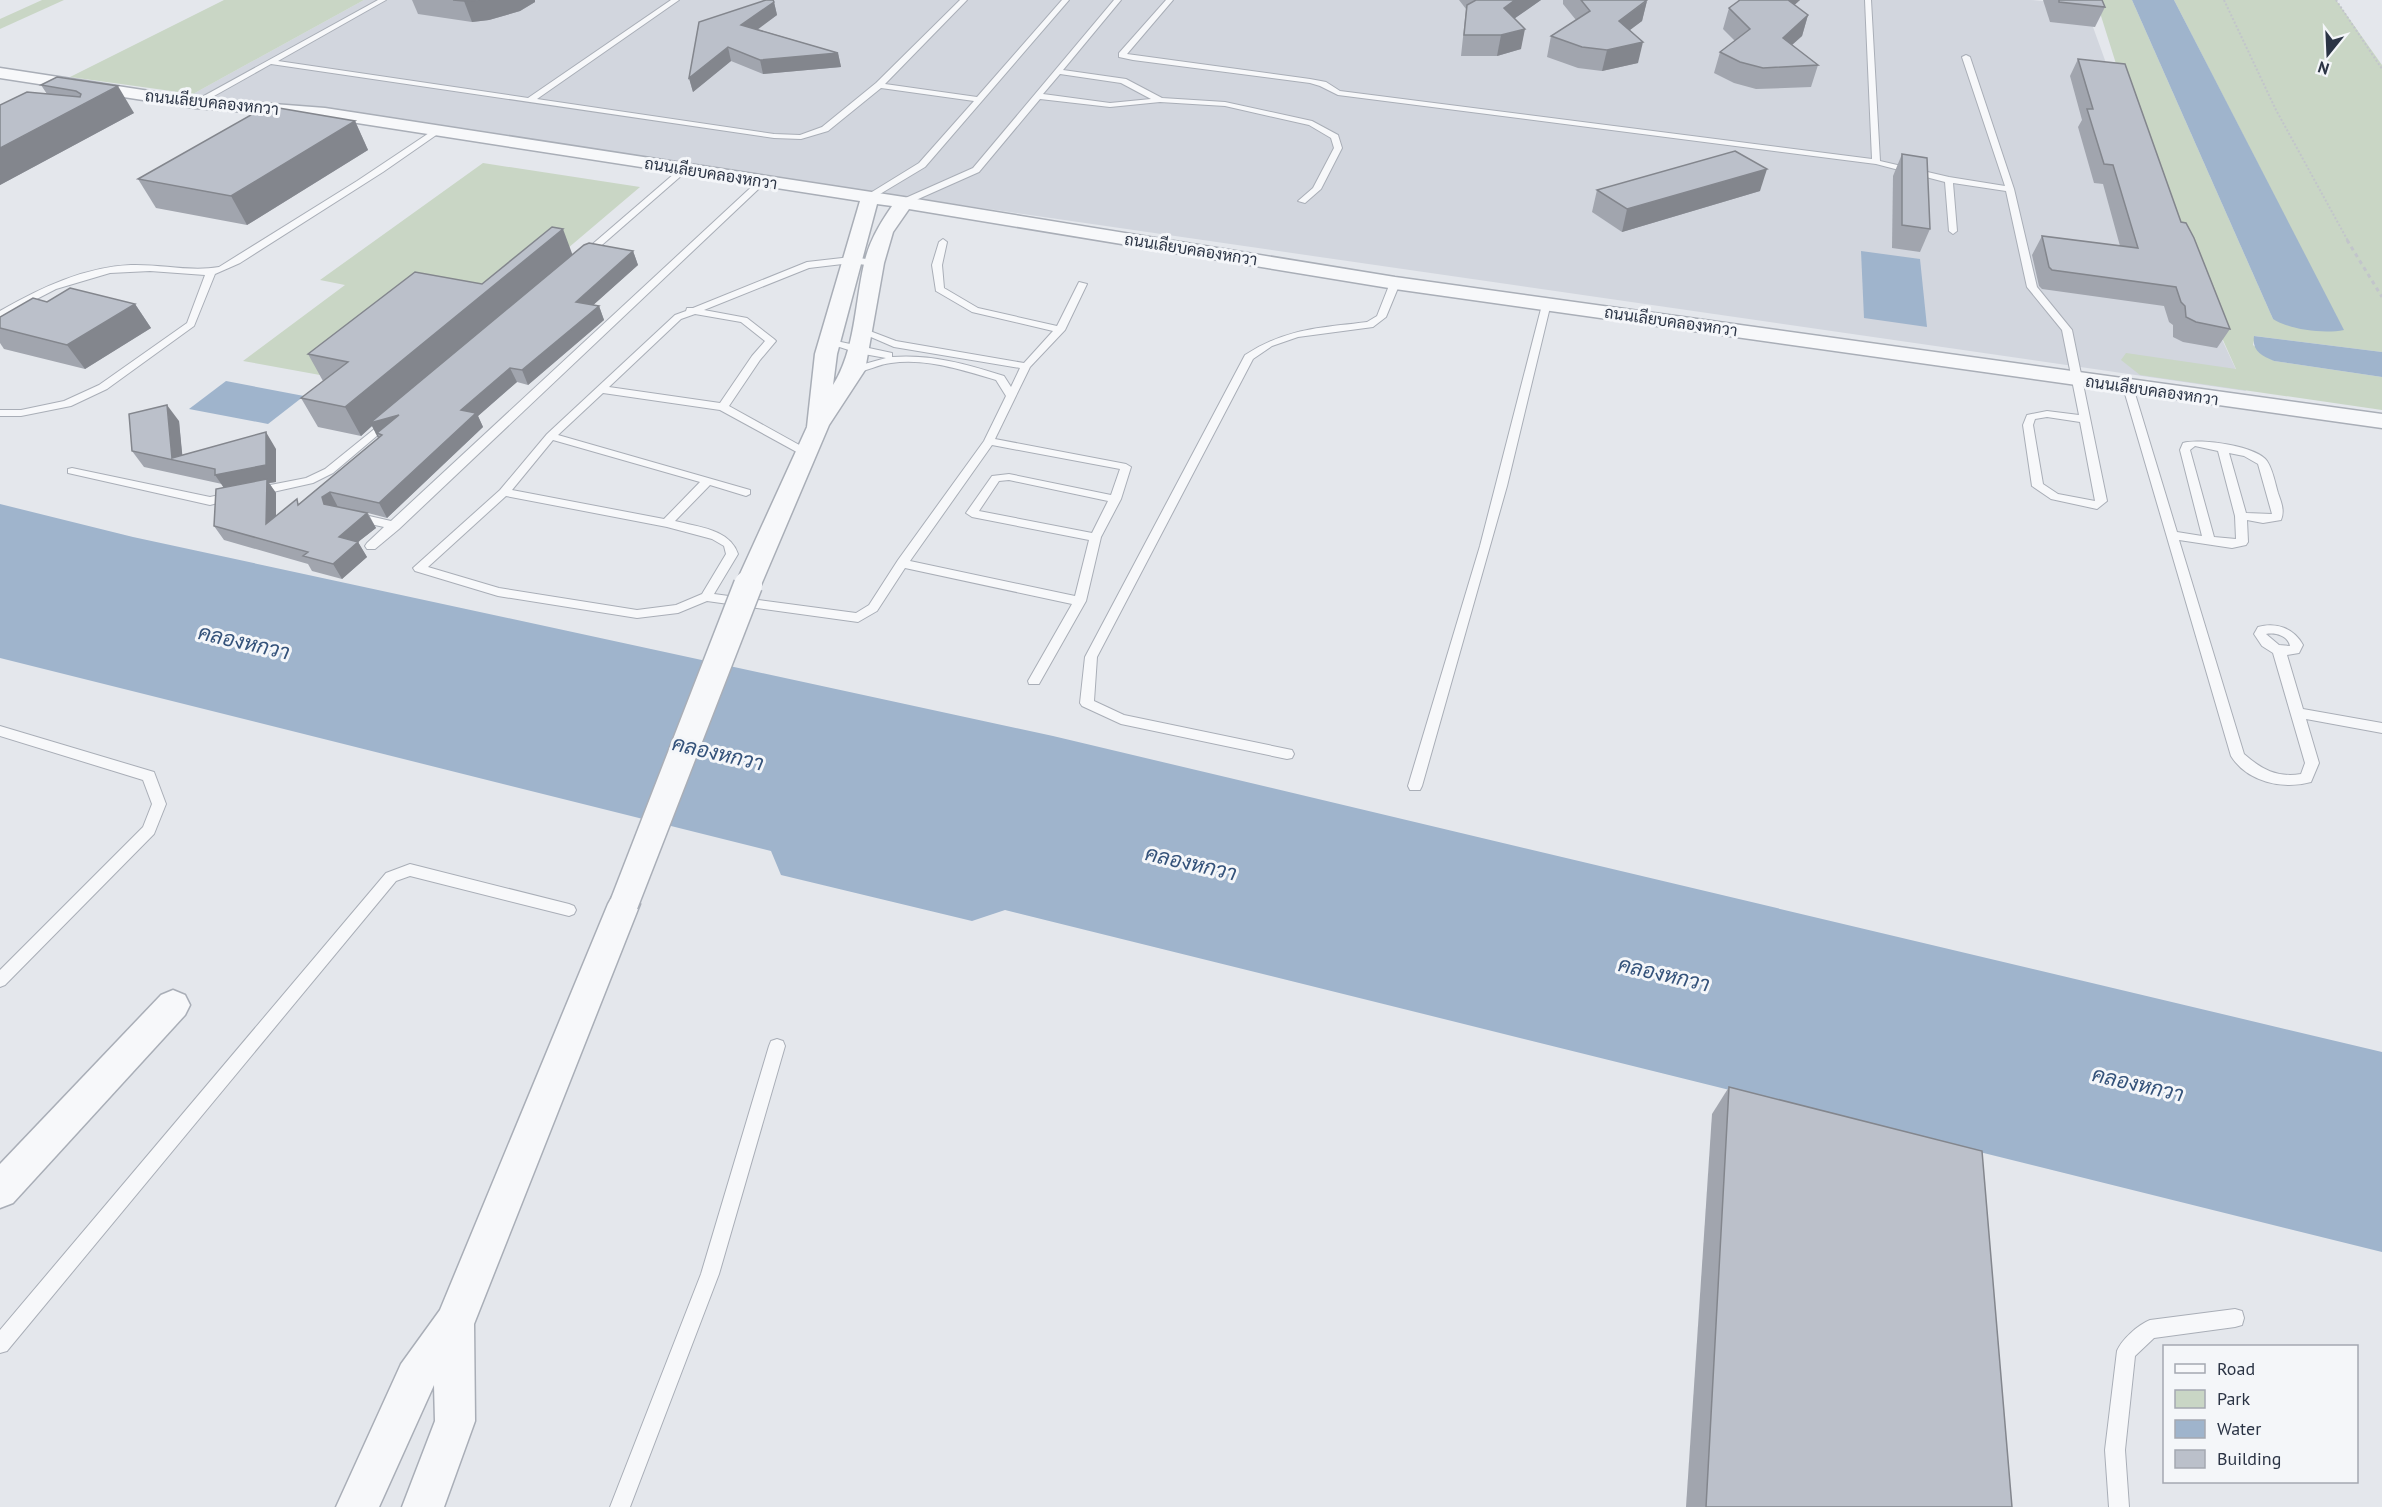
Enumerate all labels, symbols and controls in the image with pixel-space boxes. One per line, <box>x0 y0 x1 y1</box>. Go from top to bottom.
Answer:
north arrow <box>2298 24 2358 84</box>
text: N <box>2315 57 2331 79</box>
street label: ถนนเลียบคลองหกวา <box>144 84 280 119</box>
street label: ถนนเลียบคลองหกวา <box>643 152 779 193</box>
street label: ถนนเลียบคลองหกวา <box>1123 228 1259 269</box>
street label: ถนนเลียบคลองหกวา <box>1603 301 1739 340</box>
street label: ถนนเลียบคลองหกวา <box>2084 370 2220 409</box>
water label: คลองหกวา <box>196 618 292 666</box>
water label: คลองหกวา <box>670 729 766 777</box>
water label: คลองหกวา <box>1143 839 1239 887</box>
water label: คลองหกวา <box>1616 950 1712 998</box>
water label: คลองหกวา <box>2090 1060 2186 1108</box>
legend <box>2163 1345 2358 1483</box>
text: Road <box>2217 1357 2255 1380</box>
text: Park <box>2217 1387 2250 1410</box>
text: Water <box>2217 1417 2261 1440</box>
text: Building <box>2217 1447 2281 1470</box>

